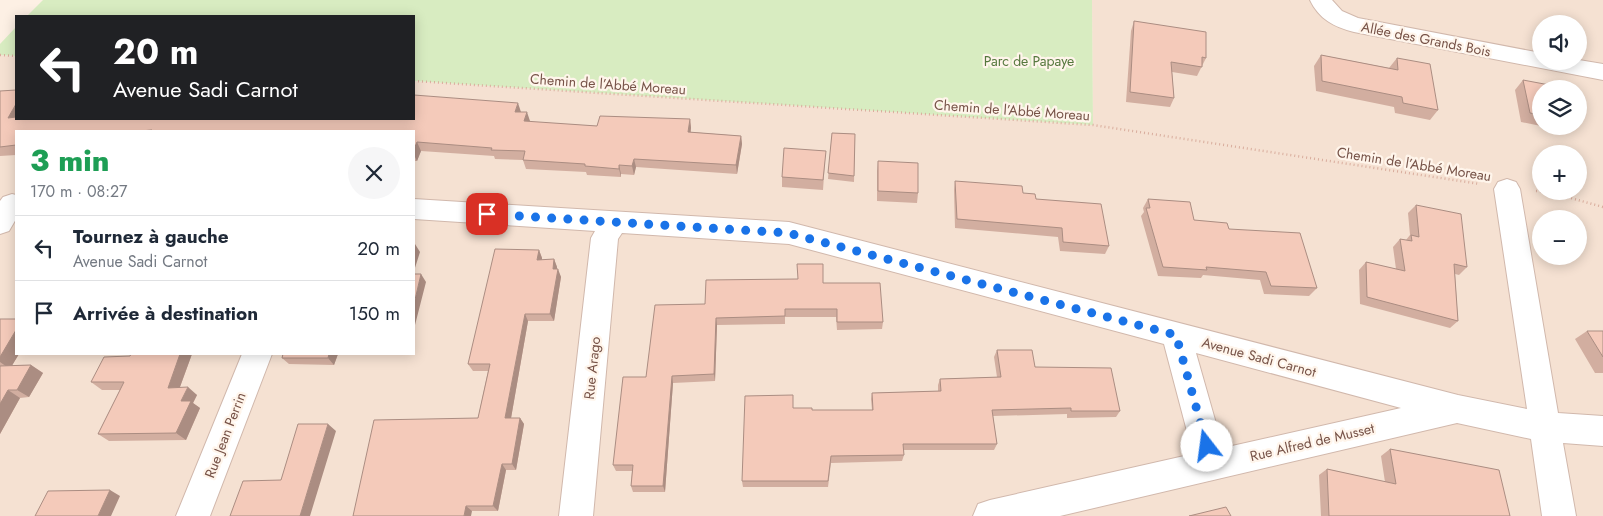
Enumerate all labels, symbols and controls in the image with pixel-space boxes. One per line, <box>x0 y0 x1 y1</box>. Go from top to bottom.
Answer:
map controls <box>1532 15 1587 265</box>
button: sound <box>1532 15 1587 70</box>
street label: Allée des Grands Bois <box>1359 17 1493 61</box>
text: 20 m <box>113 27 198 77</box>
icon: left <box>30 35 95 100</box>
park label: Parc de Papaye <box>984 51 1074 71</box>
street label: Chemin de l’Abbé Moreau <box>529 69 687 99</box>
text: Avenue Sadi Carnot <box>113 73 298 105</box>
button: layers <box>1532 80 1587 135</box>
street label: Chemin de l’Abbé Moreau <box>933 95 1091 125</box>
text: 3 min <box>30 139 109 182</box>
street label: Chemin de l’Abbé Moreau <box>1335 142 1493 186</box>
button: + <box>1532 145 1587 200</box>
button: close <box>348 147 400 199</box>
text: 170 m · 08:27 <box>30 180 128 203</box>
pin <box>466 193 508 235</box>
icon: arrive <box>473 200 501 228</box>
button: − <box>1532 210 1587 265</box>
text: Tournez à gauche <box>73 223 229 250</box>
icon: left <box>30 234 58 262</box>
text: 20 m <box>357 235 400 262</box>
text: Avenue Sadi Carnot <box>73 250 207 273</box>
icon: arrive <box>30 299 58 327</box>
text: Arrivée à destination <box>73 300 258 327</box>
text: 150 m <box>349 300 400 327</box>
street label: Avenue Sadi Carnot <box>1200 332 1319 382</box>
street label: Rue Arago <box>579 335 605 400</box>
street label: Rue Jean Perrin <box>199 389 251 481</box>
street label: Rue Alfred de Musset <box>1248 418 1377 466</box>
position arrow <box>1180 419 1232 471</box>

